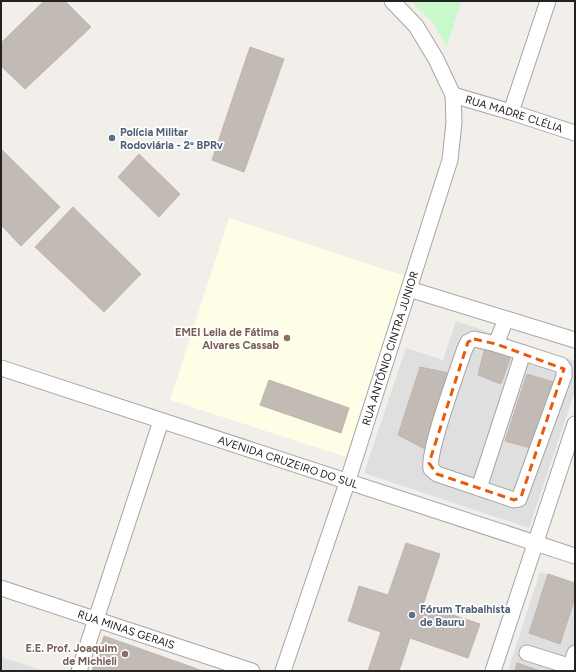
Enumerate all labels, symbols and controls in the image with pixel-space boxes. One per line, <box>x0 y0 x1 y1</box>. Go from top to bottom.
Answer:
street label: RUA MADRE CLÉLIA <box>464 93 565 136</box>
place label: Polícia Militar Rodoviária - 2º BPRv <box>120 126 224 152</box>
marker: Polícia Militar Rodoviária - 2º BPRv <box>107 133 117 143</box>
street label: RUA ANTÔNIO CINTRA JUNIOR <box>360 270 421 427</box>
place label: EMEI Leila de Fátima Alvares Cassab <box>175 326 279 352</box>
marker: EMEI Leila de Fátima Alvares Cassab <box>282 333 292 343</box>
street label: AVENIDA CRUZEIRO DO SUL <box>216 433 360 492</box>
place label: Fórum Trabalhista de Bauru <box>420 603 511 629</box>
street label: RUA MINAS GERAIS <box>76 608 177 652</box>
marker: Fórum Trabalhista de Bauru <box>407 610 417 620</box>
place label: E.E. Prof. Joaquim de Michieli <box>26 642 117 668</box>
marker: E.E. Prof. Joaquim de Michieli <box>120 649 130 659</box>

